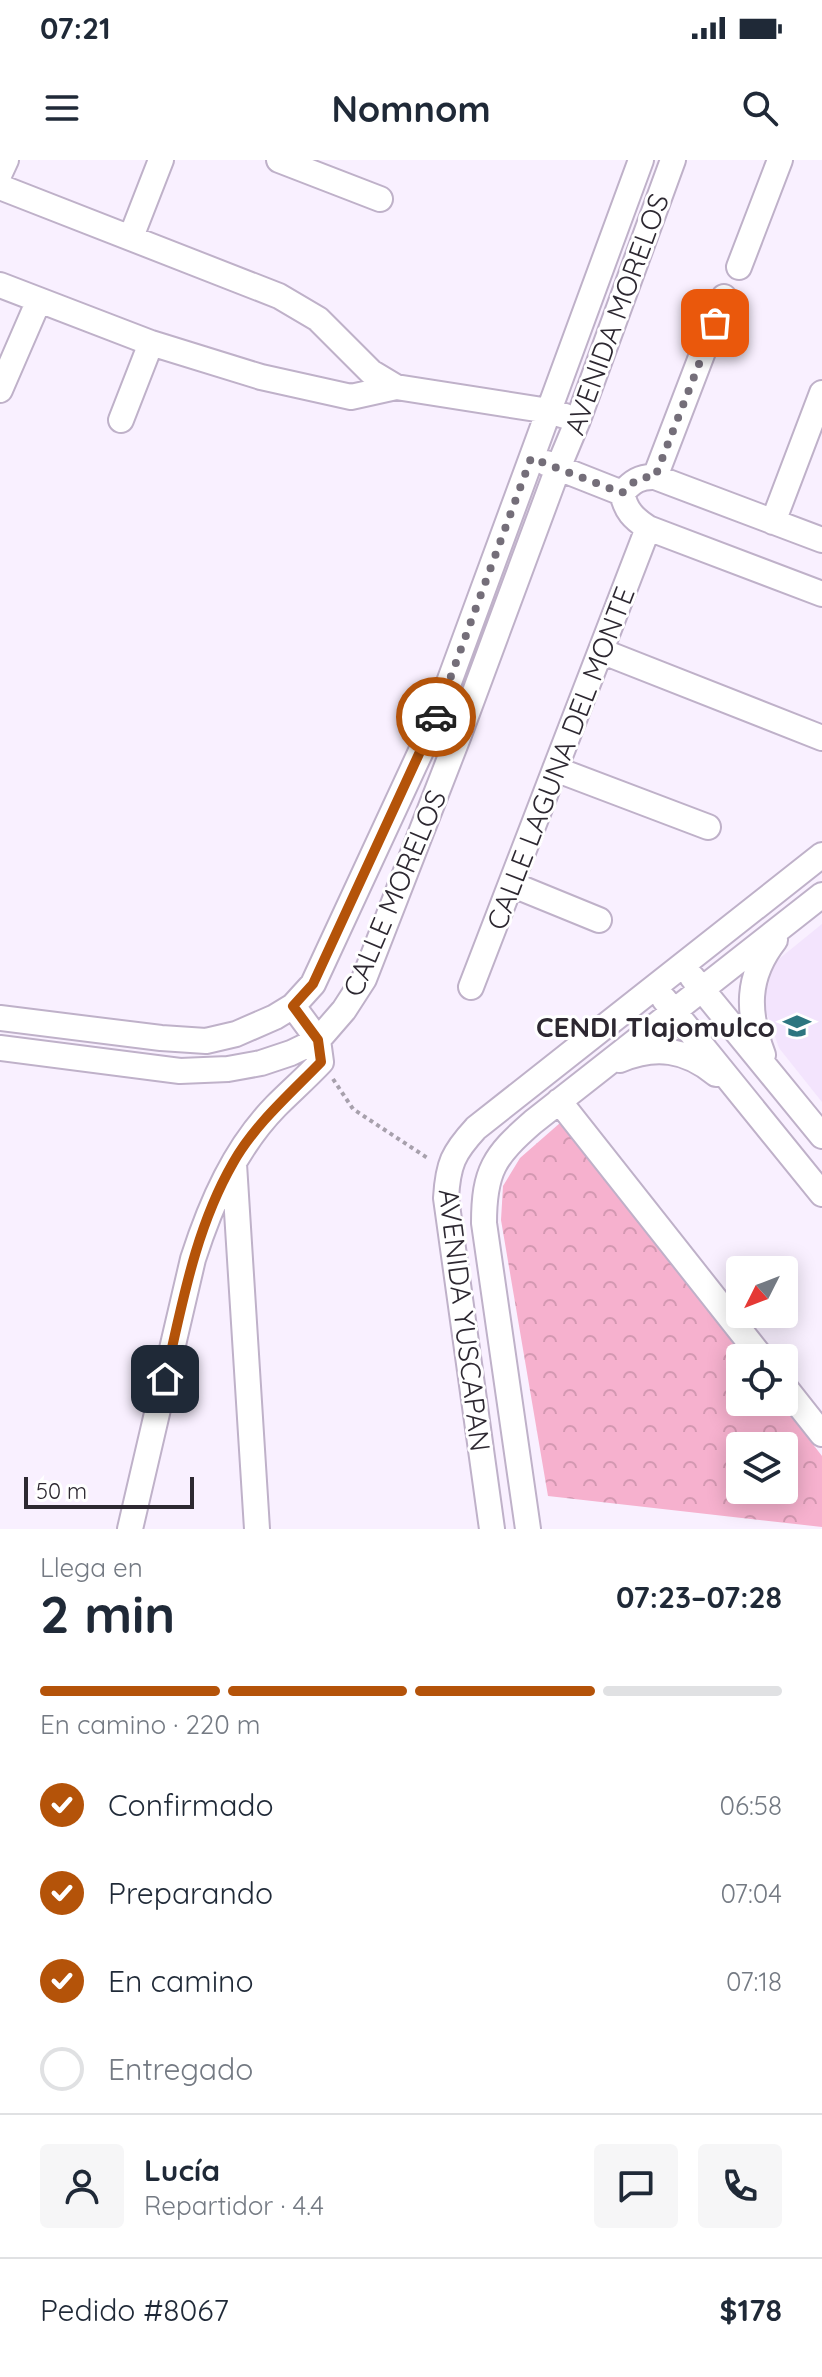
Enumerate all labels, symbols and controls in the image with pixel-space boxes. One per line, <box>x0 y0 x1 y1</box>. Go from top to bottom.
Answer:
text: 07:21 <box>40 9 111 47</box>
icon: menu <box>40 86 84 130</box>
text: Nomnom <box>331 86 491 131</box>
icon: search <box>738 86 782 130</box>
street label: AVENIDA MORELOS <box>556 189 676 439</box>
pin <box>681 289 749 357</box>
icon: bag <box>693 301 737 345</box>
street label: CALLE LAGUNA DEL MONTE <box>478 582 642 934</box>
courier <box>396 677 476 757</box>
icon: car <box>414 695 458 739</box>
street label: CALLE MORELOS <box>335 785 453 1001</box>
place label: CENDI Tlajomulco <box>536 1009 775 1044</box>
school or university icon: CENDI Tlajomulco <box>782 1011 812 1041</box>
street label: AVENIDA YUSCAPAN <box>432 1187 498 1453</box>
north arrow <box>726 1256 798 1328</box>
map controls <box>726 1256 798 1504</box>
button: locate <box>726 1344 798 1416</box>
pin <box>131 1345 199 1413</box>
icon: home <box>143 1357 187 1401</box>
button: layers <box>726 1432 798 1504</box>
scale bar <box>24 1473 194 1509</box>
text: 50 m <box>36 1477 87 1505</box>
text: Llega en <box>40 1551 143 1584</box>
text: 07:23–07:28 <box>616 1578 782 1616</box>
text: 2 min <box>40 1581 175 1646</box>
text: En camino · 220 m <box>40 1708 260 1741</box>
icon: check <box>40 1783 84 1827</box>
text: Confirmado <box>108 1786 274 1824</box>
text: 06:58 <box>719 1789 782 1822</box>
icon: check <box>40 1871 84 1915</box>
text: Preparando <box>108 1874 273 1912</box>
text: 07:04 <box>721 1877 782 1910</box>
icon: check <box>40 1959 84 2003</box>
text: En camino <box>108 1962 254 2000</box>
text: 07:18 <box>726 1965 782 1998</box>
text: Entregado <box>108 2050 253 2088</box>
button: person <box>40 2144 124 2228</box>
button: chat <box>594 2144 678 2228</box>
button: phone <box>698 2144 782 2228</box>
text: Lucía <box>144 2151 220 2189</box>
text: Repartidor · 4.4 <box>144 2189 324 2222</box>
text: Pedido #8067 <box>40 2291 229 2329</box>
text: $178 <box>720 2291 782 2329</box>

